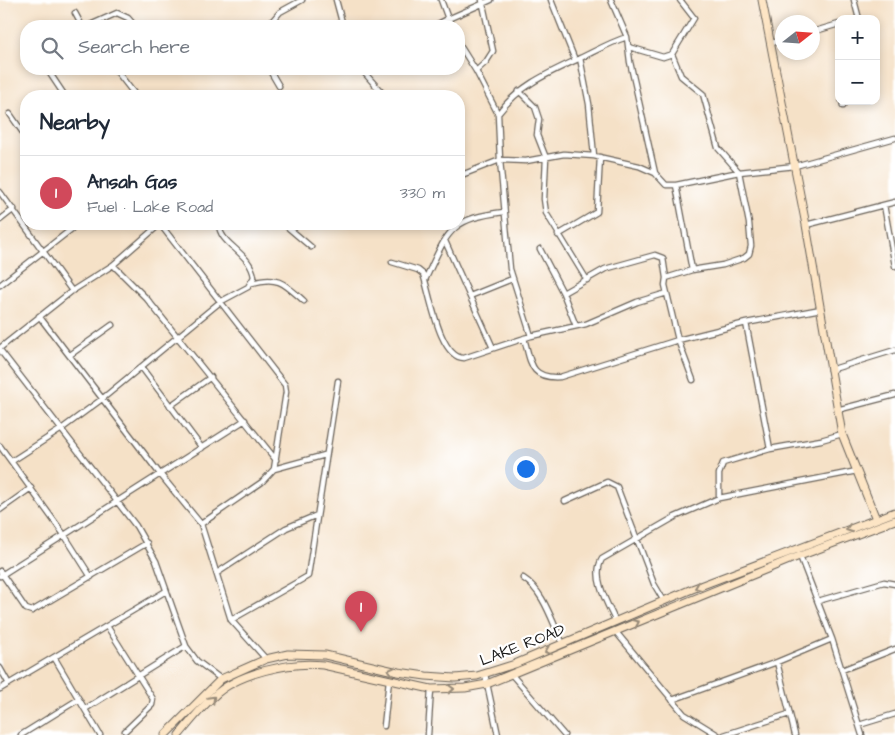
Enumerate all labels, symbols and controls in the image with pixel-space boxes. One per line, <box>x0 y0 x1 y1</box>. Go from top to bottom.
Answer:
north arrow <box>775 15 820 60</box>
map controls <box>835 15 880 105</box>
button: + <box>835 15 880 60</box>
search box <box>20 20 465 75</box>
icon: search <box>38 34 66 62</box>
text: Search here <box>78 34 190 61</box>
button: − <box>835 60 880 105</box>
text: Nearby <box>40 108 110 137</box>
text: Ansah Gas <box>87 169 177 196</box>
text: 1 <box>55 182 57 204</box>
text: 330 m <box>400 182 445 204</box>
text: Fuel · Lake Road <box>87 196 213 218</box>
your location <box>513 456 539 482</box>
one-way arrow <box>846 523 854 533</box>
one-way arrow <box>694 581 703 591</box>
pin: 1 <box>345 591 377 632</box>
one-way arrow <box>631 618 640 629</box>
street label: LAKE ROAD <box>477 619 568 671</box>
one-way arrow <box>544 644 553 655</box>
one-way arrow <box>386 666 395 677</box>
one-way arrow <box>447 684 455 694</box>
one-way arrow <box>206 696 215 705</box>

